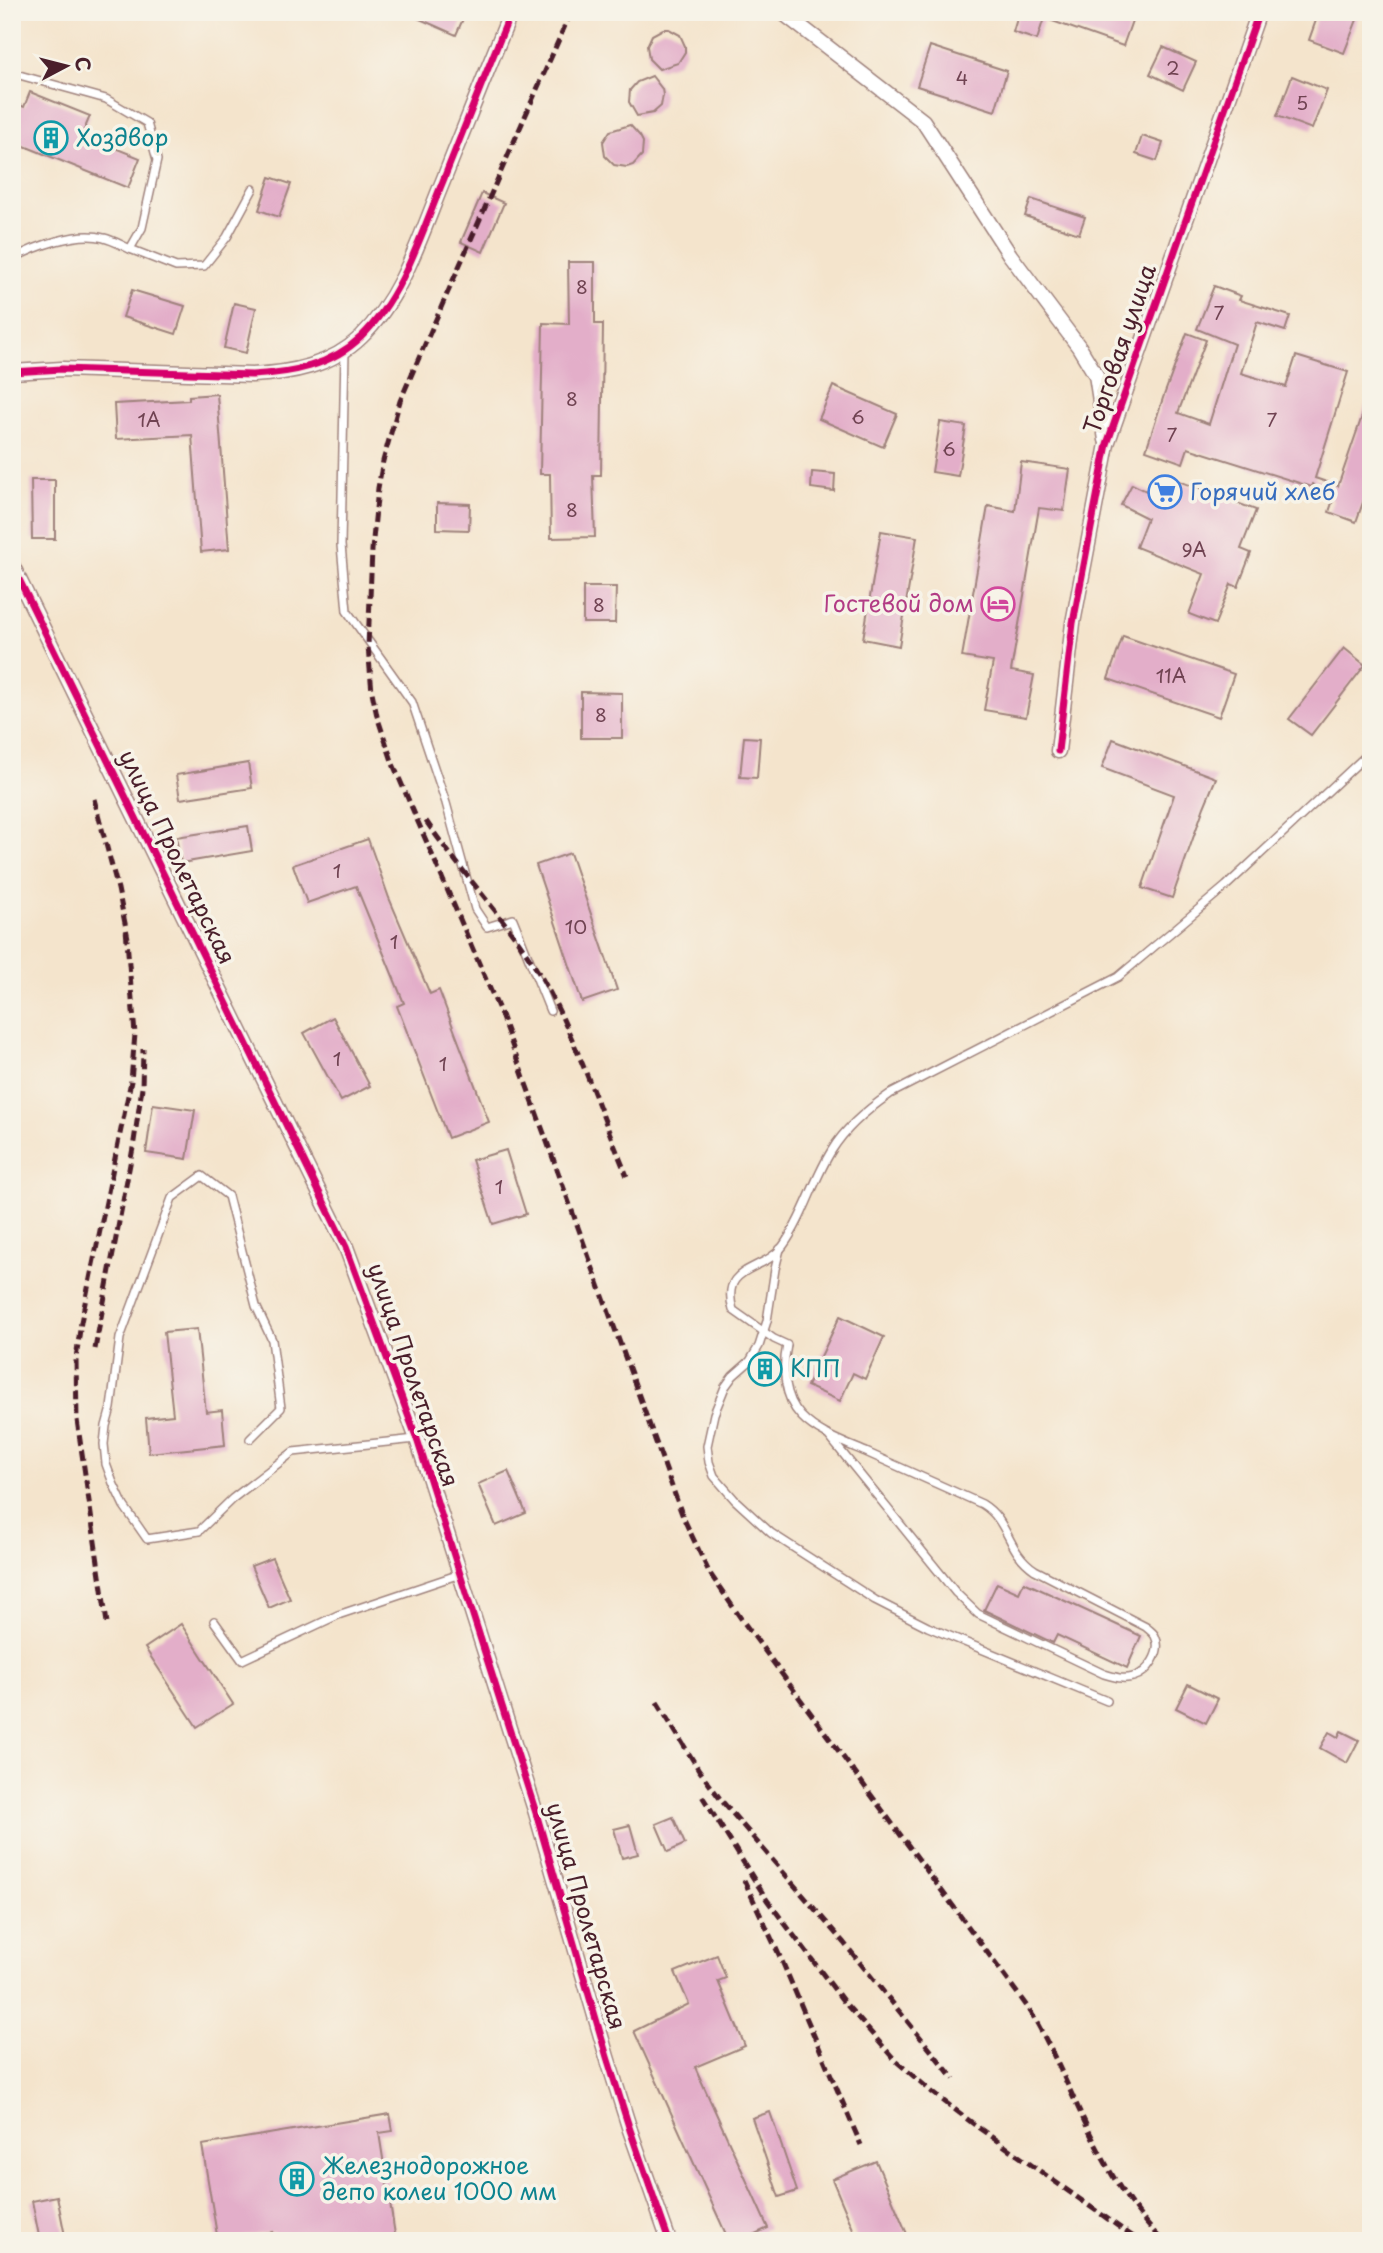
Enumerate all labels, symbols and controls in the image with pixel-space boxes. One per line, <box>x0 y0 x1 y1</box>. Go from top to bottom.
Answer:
north arrow <box>32 32 102 102</box>
house number: 2 <box>1166 53 1180 81</box>
text: С <box>69 55 99 73</box>
house number: 4 <box>956 63 968 91</box>
house number: 5 <box>1296 88 1308 116</box>
building icon: Хоздвор <box>32 119 70 157</box>
place label: Хоздвор <box>76 119 168 154</box>
street label: Торговая улица <box>1073 258 1164 438</box>
house number: 8 <box>576 272 588 300</box>
house number: 7 <box>1214 298 1225 326</box>
house number: 8 <box>566 384 578 412</box>
house number: 6 <box>851 402 865 430</box>
house number: 1А <box>137 405 161 433</box>
house number: 7 <box>1267 405 1278 433</box>
house number: 7 <box>1167 420 1178 448</box>
house number: 6 <box>942 434 956 462</box>
supermarket icon: Горячий хлеб <box>1146 473 1184 511</box>
place label: Горячий хлеб <box>1190 473 1336 508</box>
house number: 8 <box>566 495 578 523</box>
house number: 9А <box>1181 535 1207 563</box>
place label: Гостевой дом <box>824 585 974 620</box>
hotel icon: Гостевой дом <box>979 585 1017 623</box>
house number: 8 <box>593 590 605 618</box>
house number: 11А <box>1156 661 1186 689</box>
house number: 8 <box>595 700 607 728</box>
street label: улица Пролетарская <box>111 743 246 970</box>
house number: 1 <box>333 856 341 884</box>
house number: 10 <box>565 912 587 940</box>
house number: 1 <box>390 927 398 955</box>
house number: 1 <box>333 1044 341 1072</box>
house number: 1 <box>439 1049 447 1077</box>
house number: 1 <box>495 1172 503 1200</box>
street label: улица Пролетарская <box>360 1258 469 1491</box>
building icon: КПП <box>746 1350 784 1388</box>
place label: КПП <box>790 1350 841 1385</box>
street label: улица Пролетарская <box>538 1798 637 2033</box>
place label: Железнодорожное депо колеи 1000 мм <box>322 2147 557 2208</box>
building icon: Железнодорожное депо колеи 1000 мм <box>278 2160 316 2198</box>

